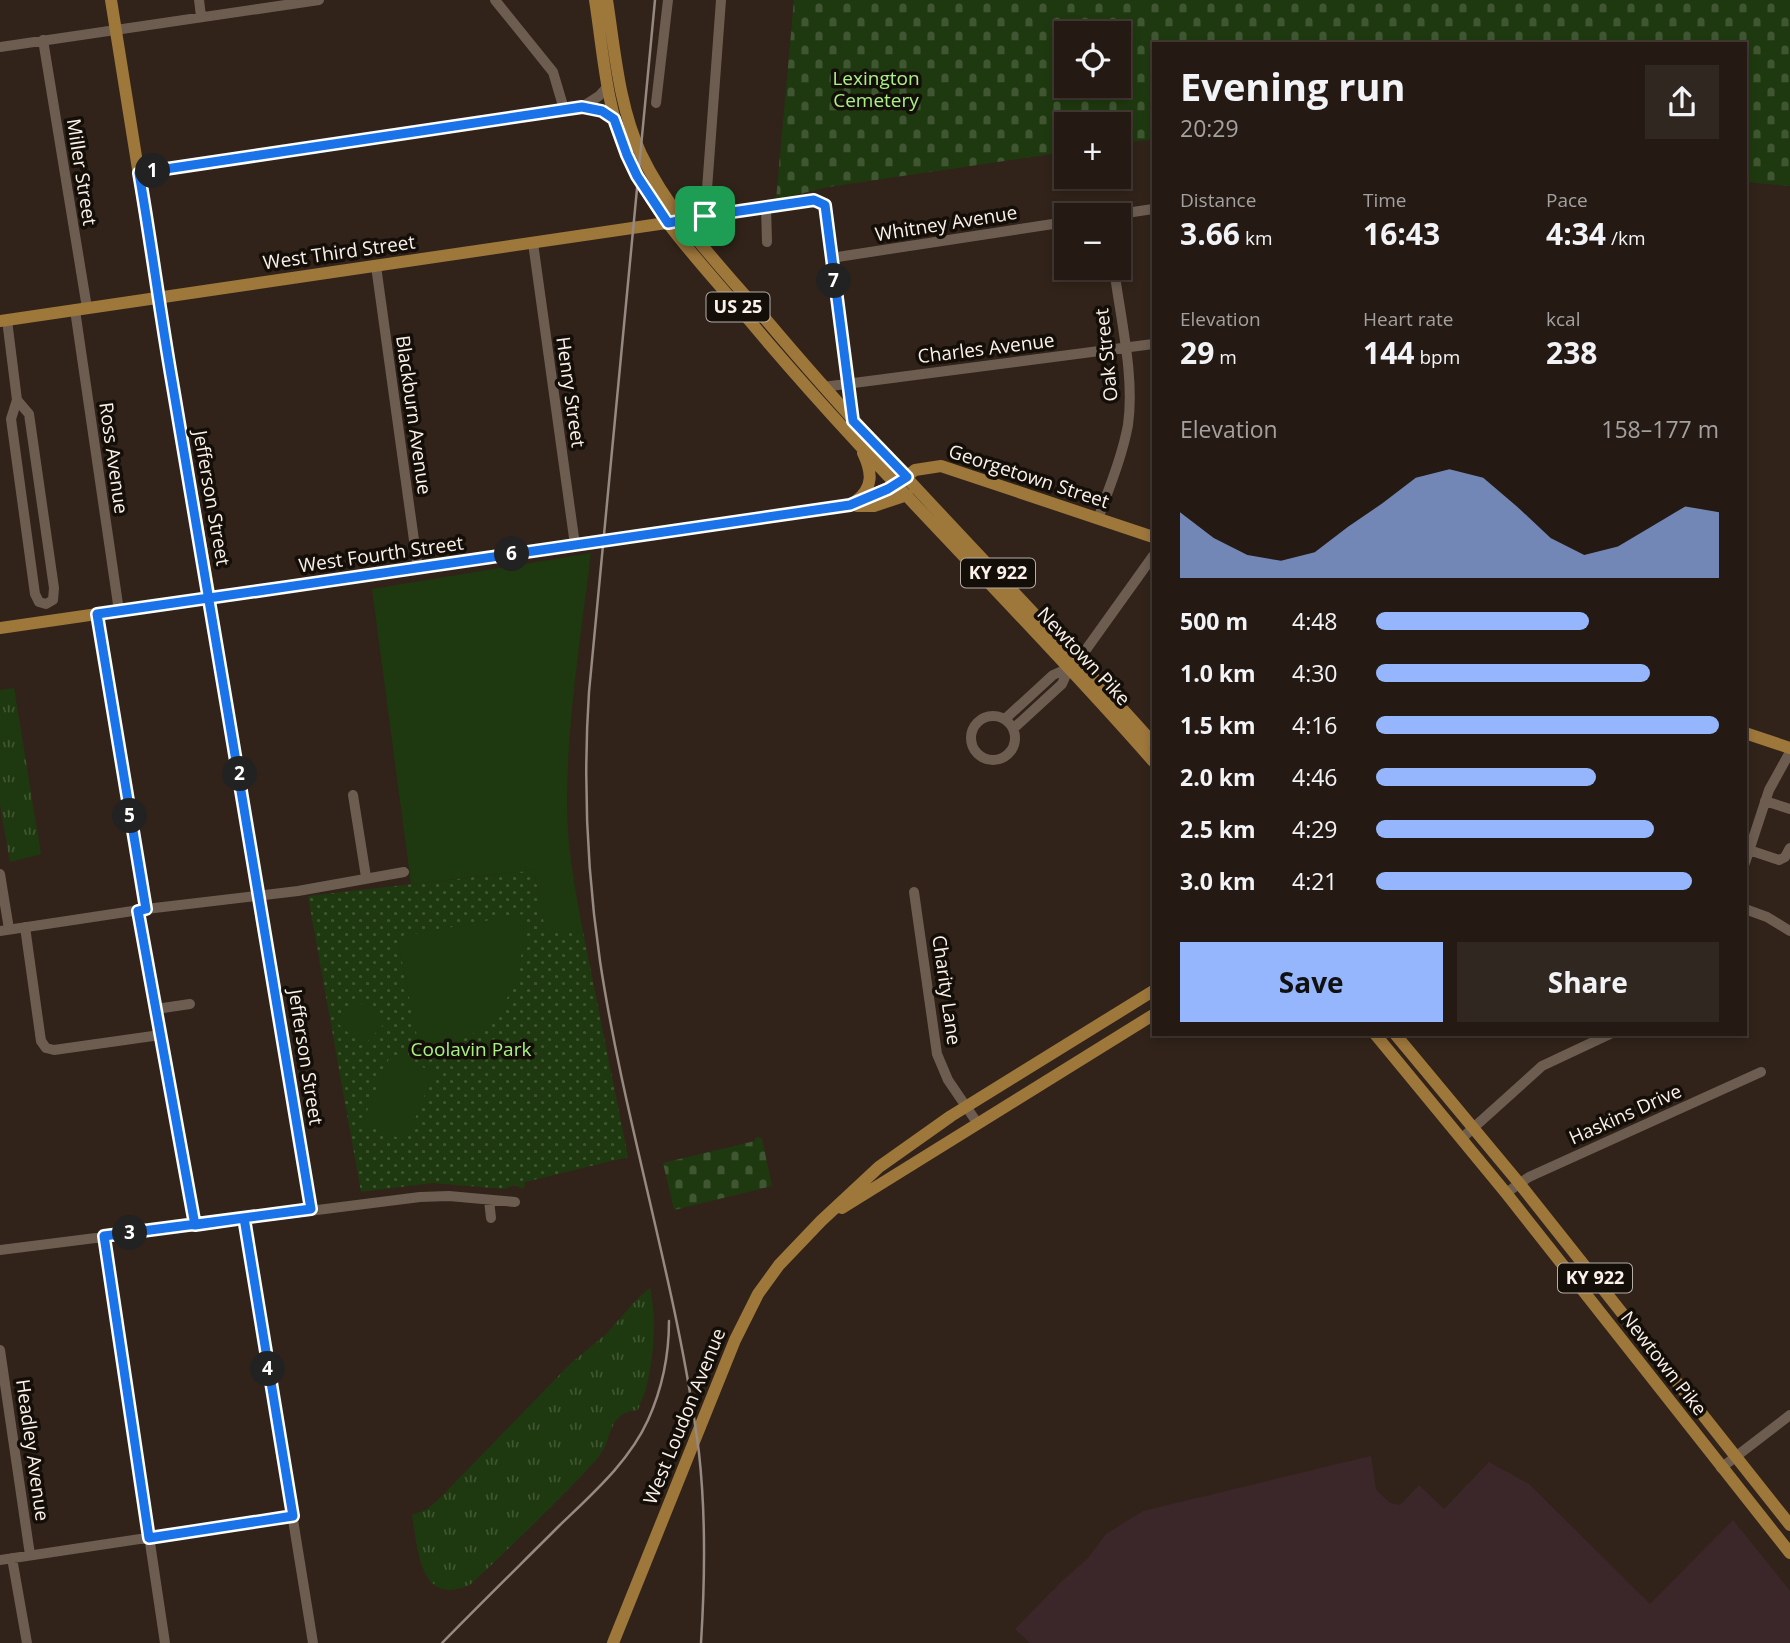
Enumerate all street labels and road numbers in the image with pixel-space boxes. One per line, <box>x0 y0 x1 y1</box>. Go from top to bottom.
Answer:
street label: Miller Street <box>61 117 103 228</box>
street label: Whitney Avenue <box>873 199 1019 247</box>
street label: West Third Street <box>261 228 417 276</box>
road number: US 25 <box>706 292 770 321</box>
street label: Oak Street <box>1088 307 1124 403</box>
street label: Charles Avenue <box>916 327 1056 369</box>
street label: Blackburn Avenue <box>390 334 438 496</box>
street label: Henry Street <box>550 335 592 449</box>
street label: Ross Avenue <box>93 401 135 515</box>
street label: Jefferson Street <box>187 426 237 568</box>
street label: Georgetown Street <box>945 438 1113 514</box>
street label: West Fourth Street <box>297 530 465 578</box>
road number: KY 922 <box>961 558 1035 588</box>
street label: Newtown Pike <box>1031 601 1137 711</box>
street label: Charity Lane <box>926 933 968 1047</box>
street label: Jefferson Street <box>282 985 330 1127</box>
street label: Haskins Drive <box>1565 1078 1685 1150</box>
road number: KY 922 <box>1558 1264 1632 1293</box>
street label: Newtown Pike <box>1615 1305 1713 1421</box>
street label: West Loudon Avenue <box>637 1324 731 1508</box>
street label: Headley Avenue <box>10 1377 56 1523</box>

